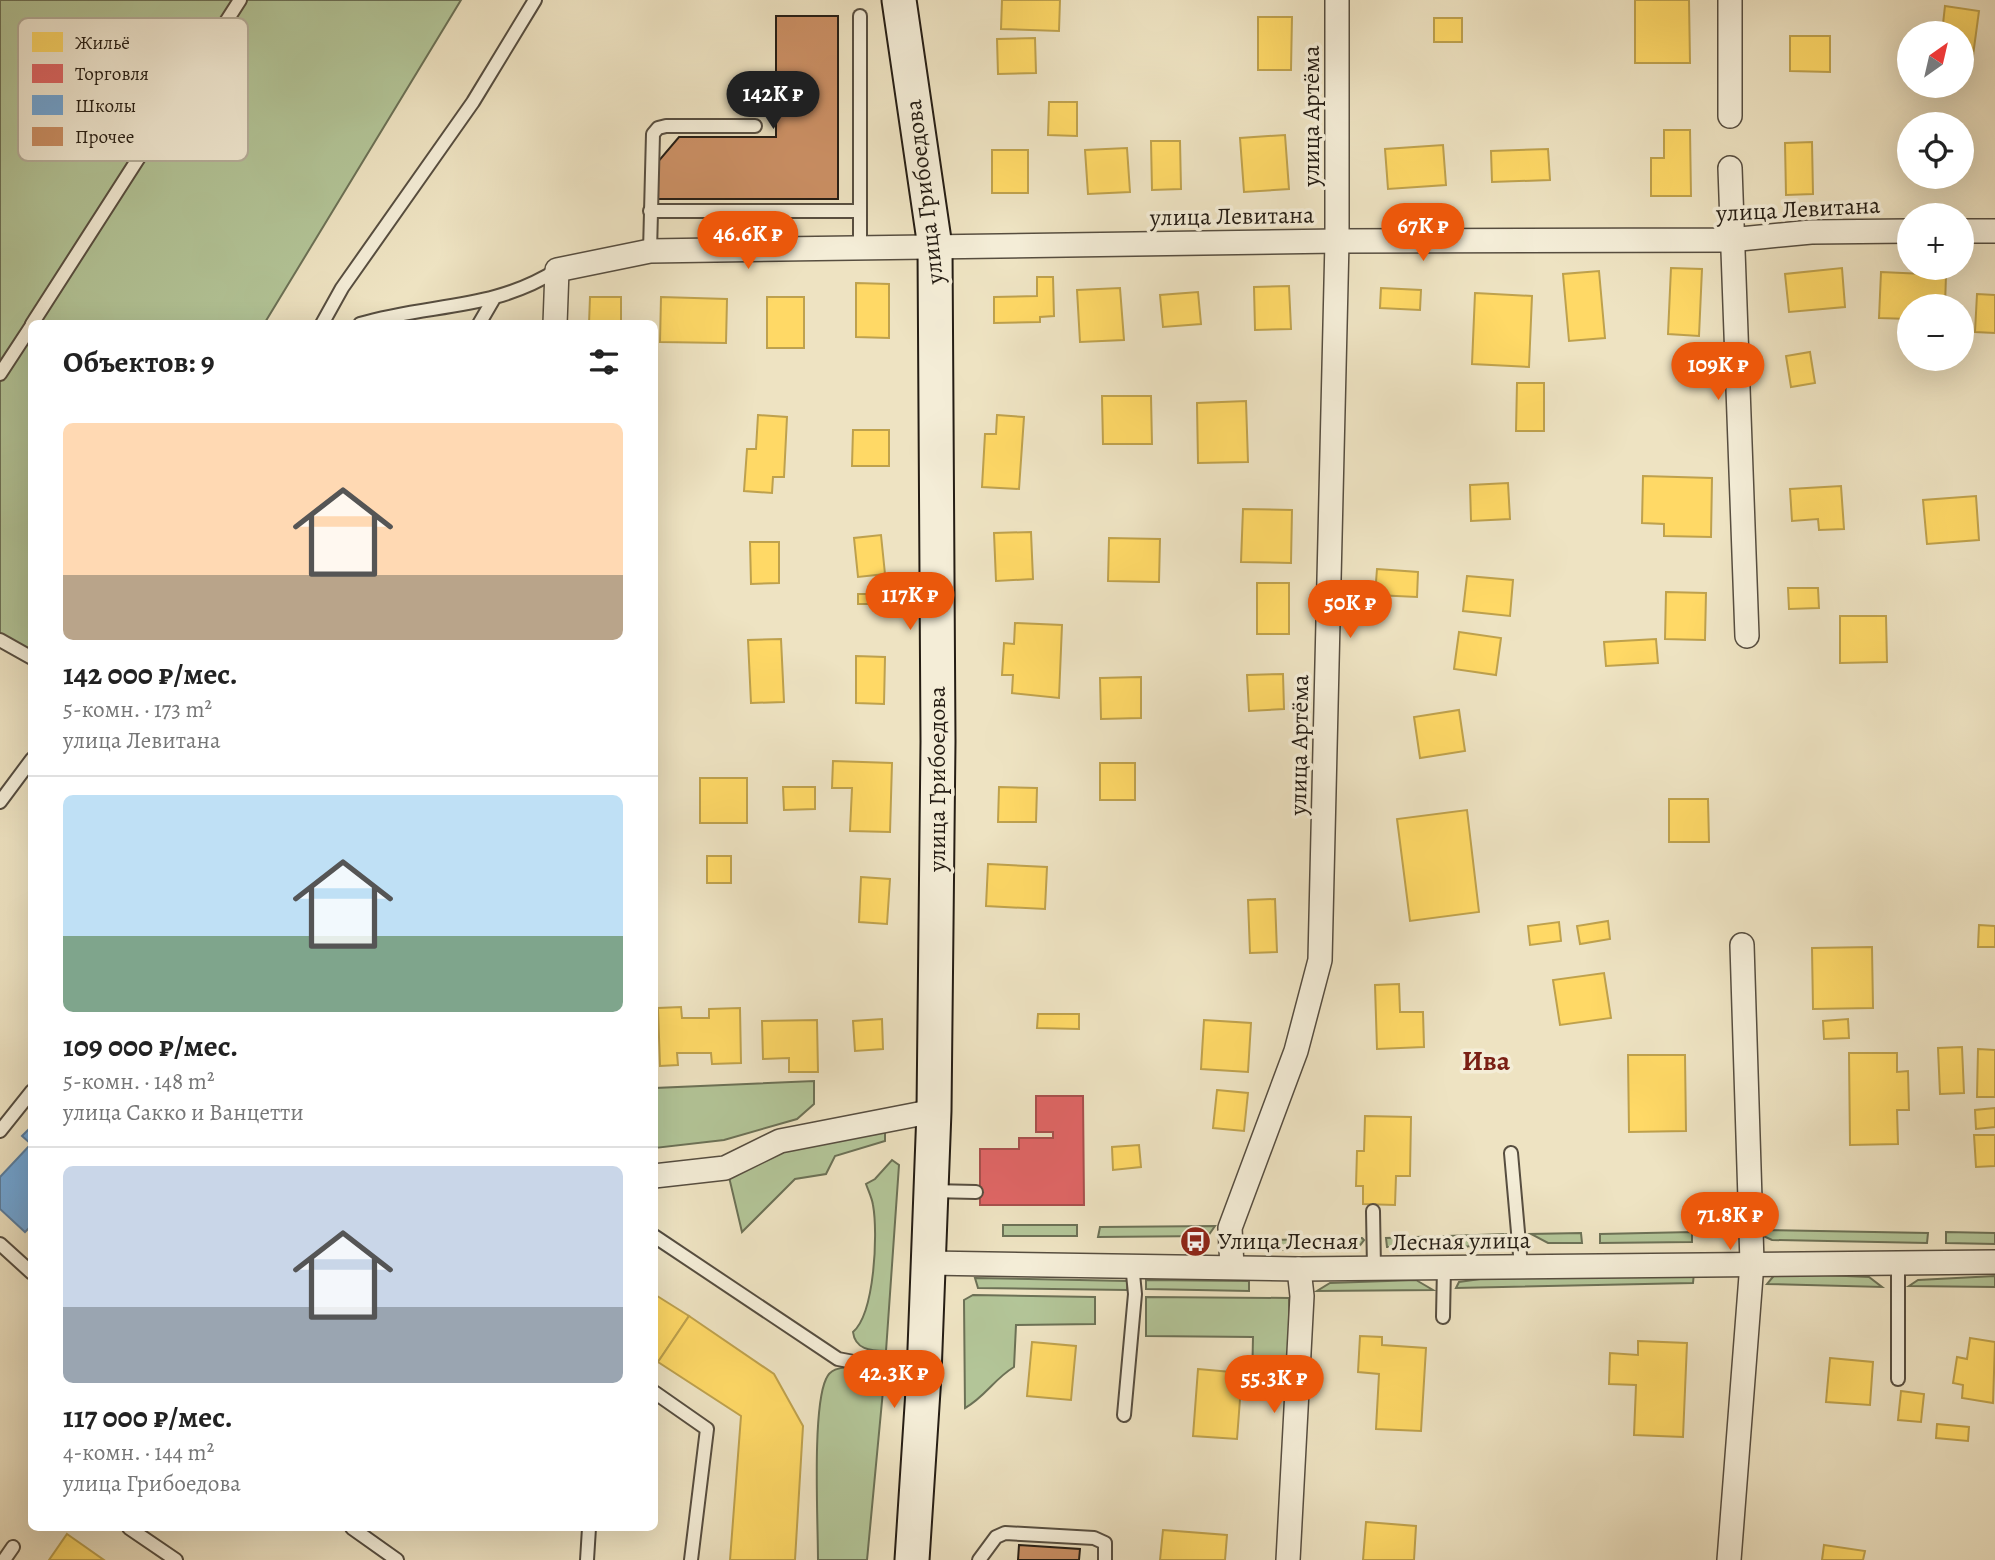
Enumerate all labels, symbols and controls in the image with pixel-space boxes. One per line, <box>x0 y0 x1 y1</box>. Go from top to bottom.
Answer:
legend <box>18 18 248 161</box>
north arrow <box>1897 21 1974 98</box>
map controls <box>1897 21 1974 371</box>
text: Жильё <box>75 30 130 56</box>
street label: улица Артёма <box>1295 46 1327 187</box>
text: Торговля <box>75 61 149 87</box>
pin: 142K ₽ <box>716 72 830 131</box>
text: 142K ₽ <box>743 78 803 109</box>
text: Школы <box>75 93 136 119</box>
street label: улица Грибоедова <box>897 98 951 287</box>
button: locate <box>1897 112 1974 189</box>
text: Прочее <box>75 124 135 150</box>
street label: улица Левитана <box>1714 189 1881 229</box>
street label: улица Левитана <box>1149 199 1314 233</box>
button: + <box>1897 203 1974 280</box>
pin: 67K ₽ <box>1374 204 1472 263</box>
text: 67K ₽ <box>1397 210 1449 241</box>
pin: 46.6K ₽ <box>683 212 813 271</box>
text: 46.6K ₽ <box>713 218 783 249</box>
button: − <box>1897 294 1974 371</box>
text: Объектов: 9 <box>63 342 215 382</box>
pin: 109K ₽ <box>1661 342 1775 402</box>
icon: filters <box>585 343 623 381</box>
text: 109K ₽ <box>1687 349 1749 380</box>
icon: home <box>280 469 406 595</box>
pin: 117K ₽ <box>853 572 967 632</box>
text: 117K ₽ <box>881 579 939 610</box>
pin: 50K ₽ <box>1301 580 1399 640</box>
text: 50K ₽ <box>1324 587 1376 618</box>
text: 142 000 ₽/мес. <box>63 654 238 694</box>
street label: улица Артёма <box>1282 674 1316 817</box>
street label: улица Грибоедова <box>921 686 953 873</box>
text: 5-комн. · 173 m² <box>63 694 212 725</box>
text: улица Левитана <box>63 725 220 756</box>
icon: home <box>280 841 406 967</box>
text: 109 000 ₽/мес. <box>63 1026 238 1066</box>
district label: Ива <box>1462 1042 1511 1080</box>
text: 5-комн. · 148 m² <box>63 1066 214 1097</box>
text: улица Сакко и Ванцетти <box>63 1097 304 1128</box>
pin: 71.8K ₽ <box>1665 1192 1795 1252</box>
text: 71.8K ₽ <box>1697 1199 1763 1230</box>
icon: home <box>280 1212 406 1338</box>
bus stop icon: Улица Лесная <box>1178 1224 1212 1258</box>
street label: Лесная улица <box>1391 1224 1531 1258</box>
place label: Улица Лесная <box>1218 1225 1359 1257</box>
pin: 42.3K ₽ <box>829 1350 959 1410</box>
pin: 55.3K ₽ <box>1209 1356 1339 1415</box>
text: 42.3K ₽ <box>860 1357 928 1388</box>
text: 55.3K ₽ <box>1241 1362 1307 1393</box>
text: 117 000 ₽/мес. <box>63 1397 233 1437</box>
text: 4-комн. · 144 m² <box>63 1437 214 1468</box>
text: улица Грибоедова <box>63 1468 241 1499</box>

